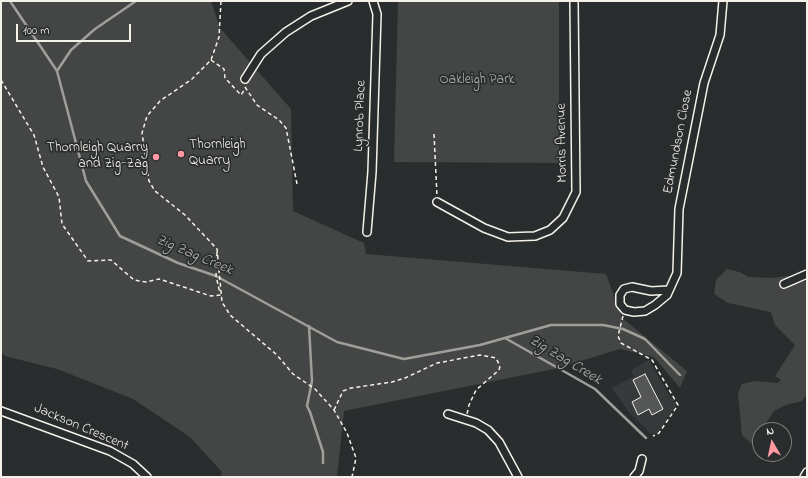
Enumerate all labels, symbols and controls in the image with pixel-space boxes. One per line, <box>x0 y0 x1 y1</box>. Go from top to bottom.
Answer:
scale bar <box>18 16 133 42</box>
text: 100 m <box>23 22 50 40</box>
park label: Oakleigh Park <box>439 73 515 89</box>
street label: Lynrob Place <box>351 80 371 152</box>
street label: Edmundson Close <box>661 89 697 195</box>
street label: Morris Avenue <box>554 103 572 183</box>
place label: Thornleigh Quarry <box>189 138 246 170</box>
place label: Thornleigh Quarry and Zig-Zag <box>47 141 148 174</box>
marker: Thornleigh Quarry <box>176 149 186 159</box>
marker: Thornleigh Quarry and Zig-Zag <box>151 152 161 162</box>
water label: Zig Zag Creek <box>153 232 235 280</box>
water label: Zig Zag Creek <box>525 332 605 390</box>
street label: Jackson Crescent <box>31 401 131 455</box>
north arrow <box>752 422 792 462</box>
text: N <box>765 423 775 440</box>

